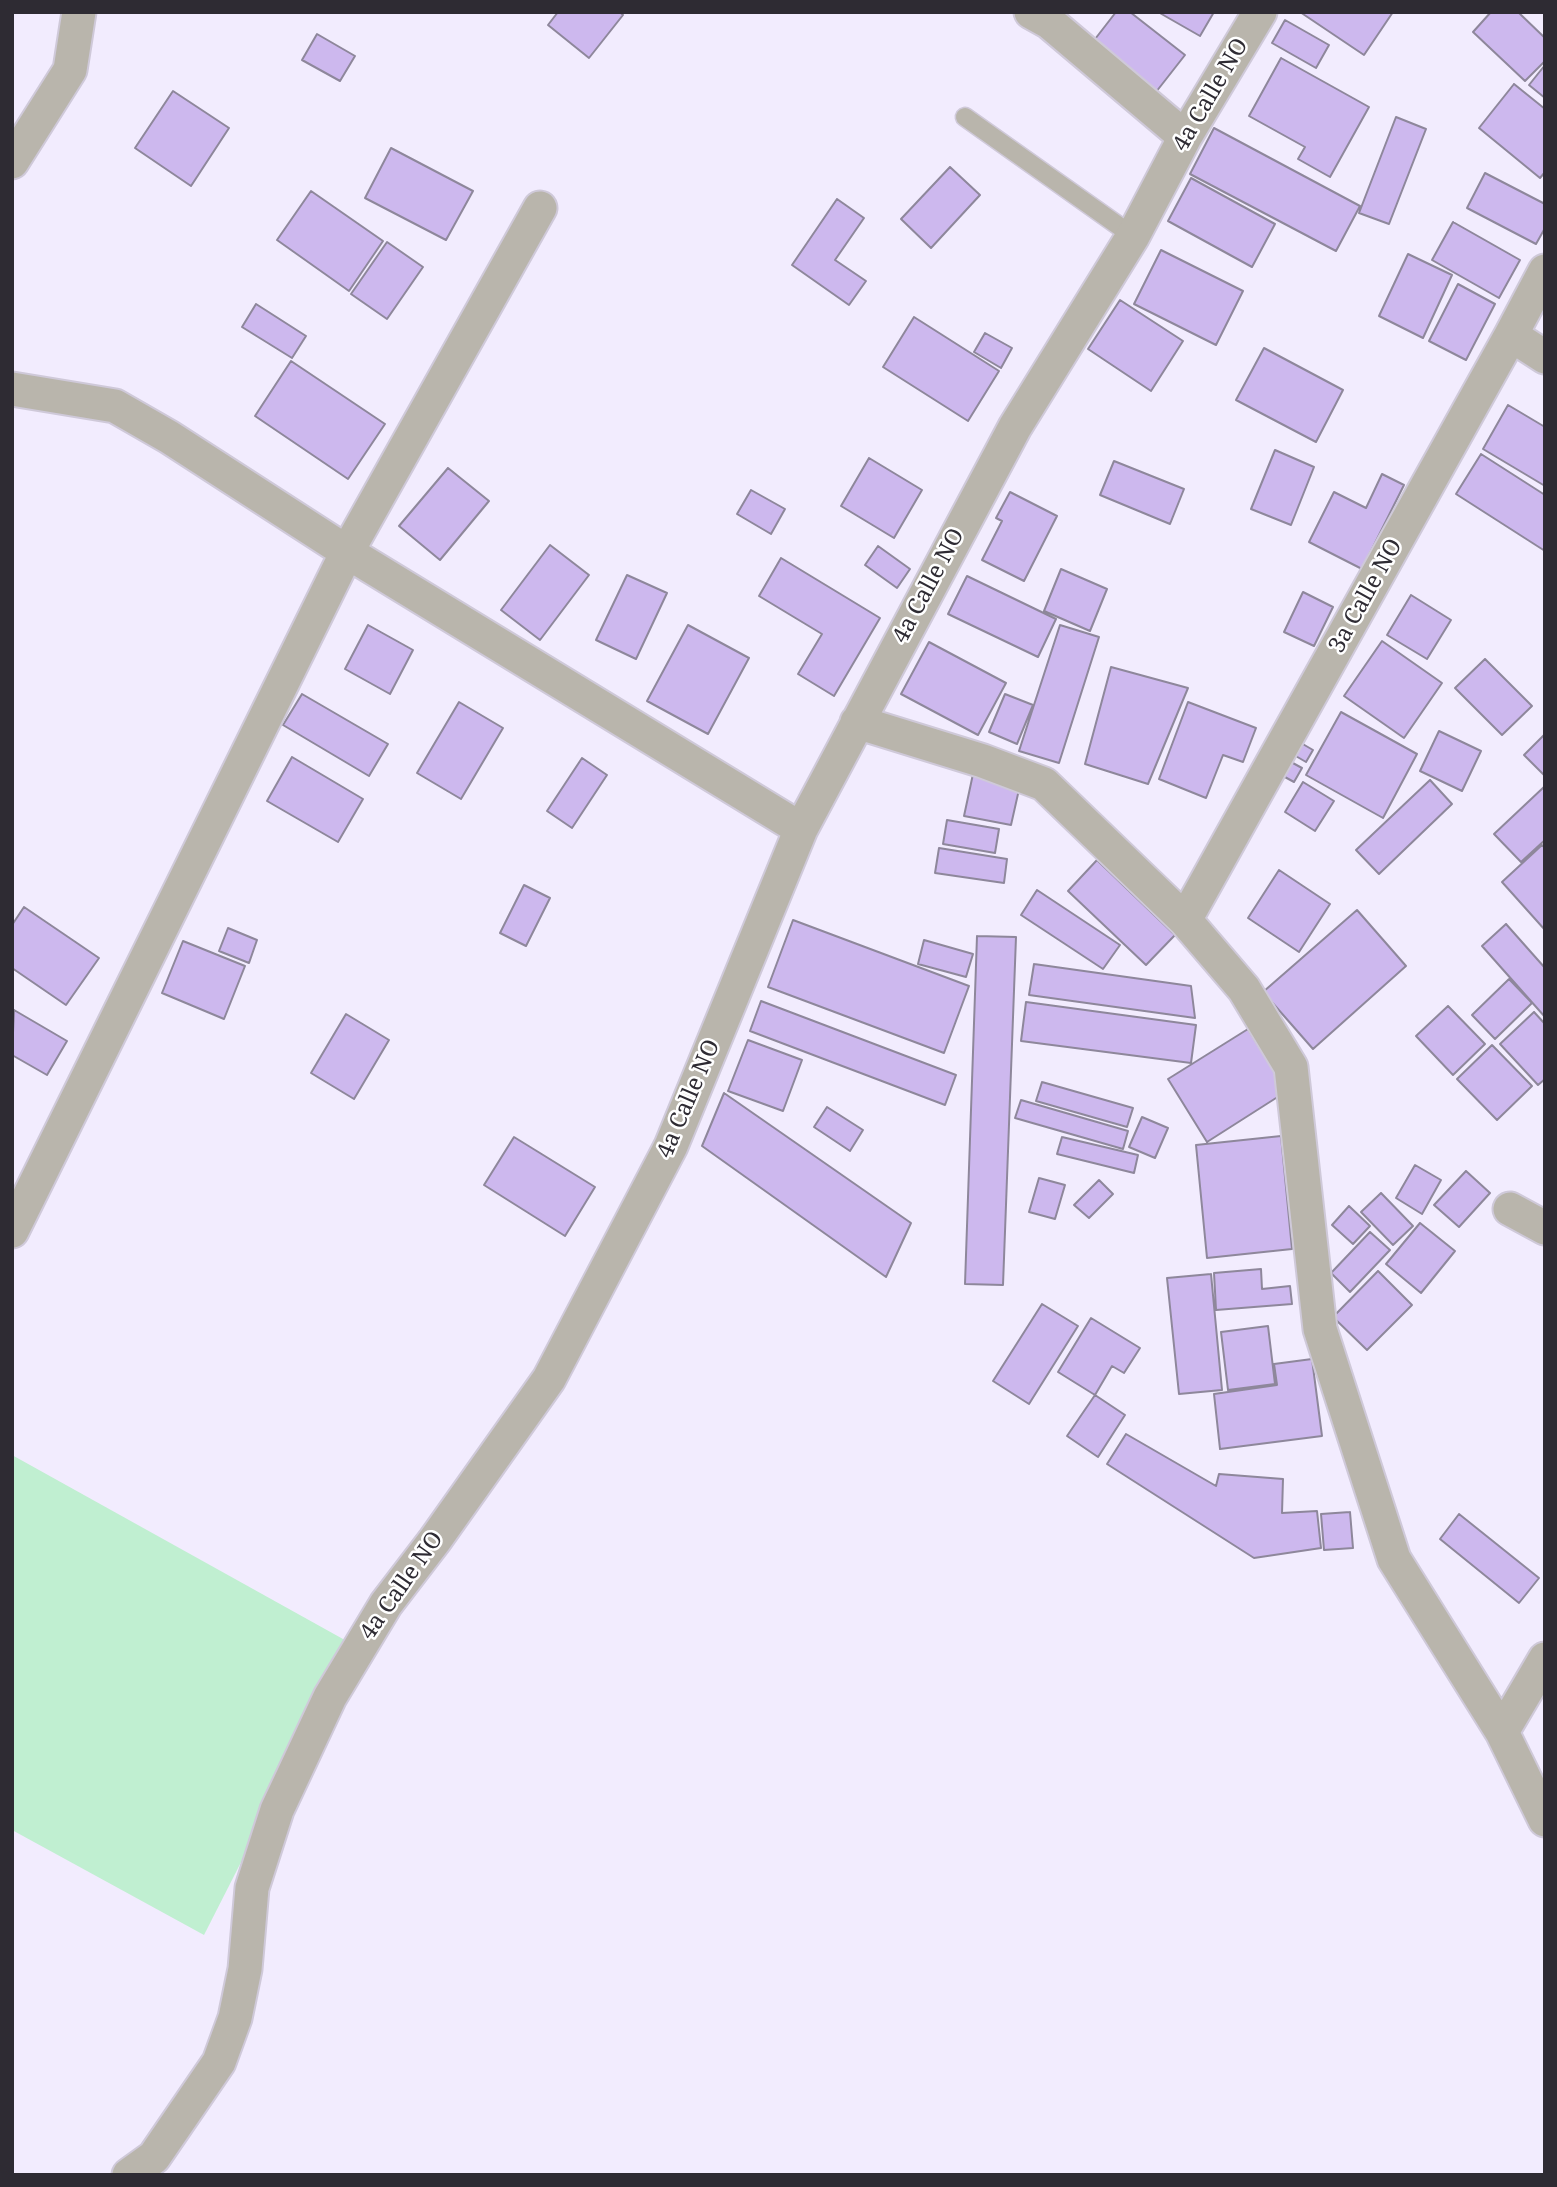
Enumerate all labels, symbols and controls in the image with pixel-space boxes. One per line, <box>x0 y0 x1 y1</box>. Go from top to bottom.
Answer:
street label: 4a Calle NO <box>1168 34 1254 156</box>
street label: 4a Calle NO <box>887 524 971 648</box>
street label: 3a Calle NO <box>1323 534 1409 658</box>
street label: 4a Calle NO <box>652 1036 726 1162</box>
street label: 4a Calle NO <box>355 1526 449 1646</box>

